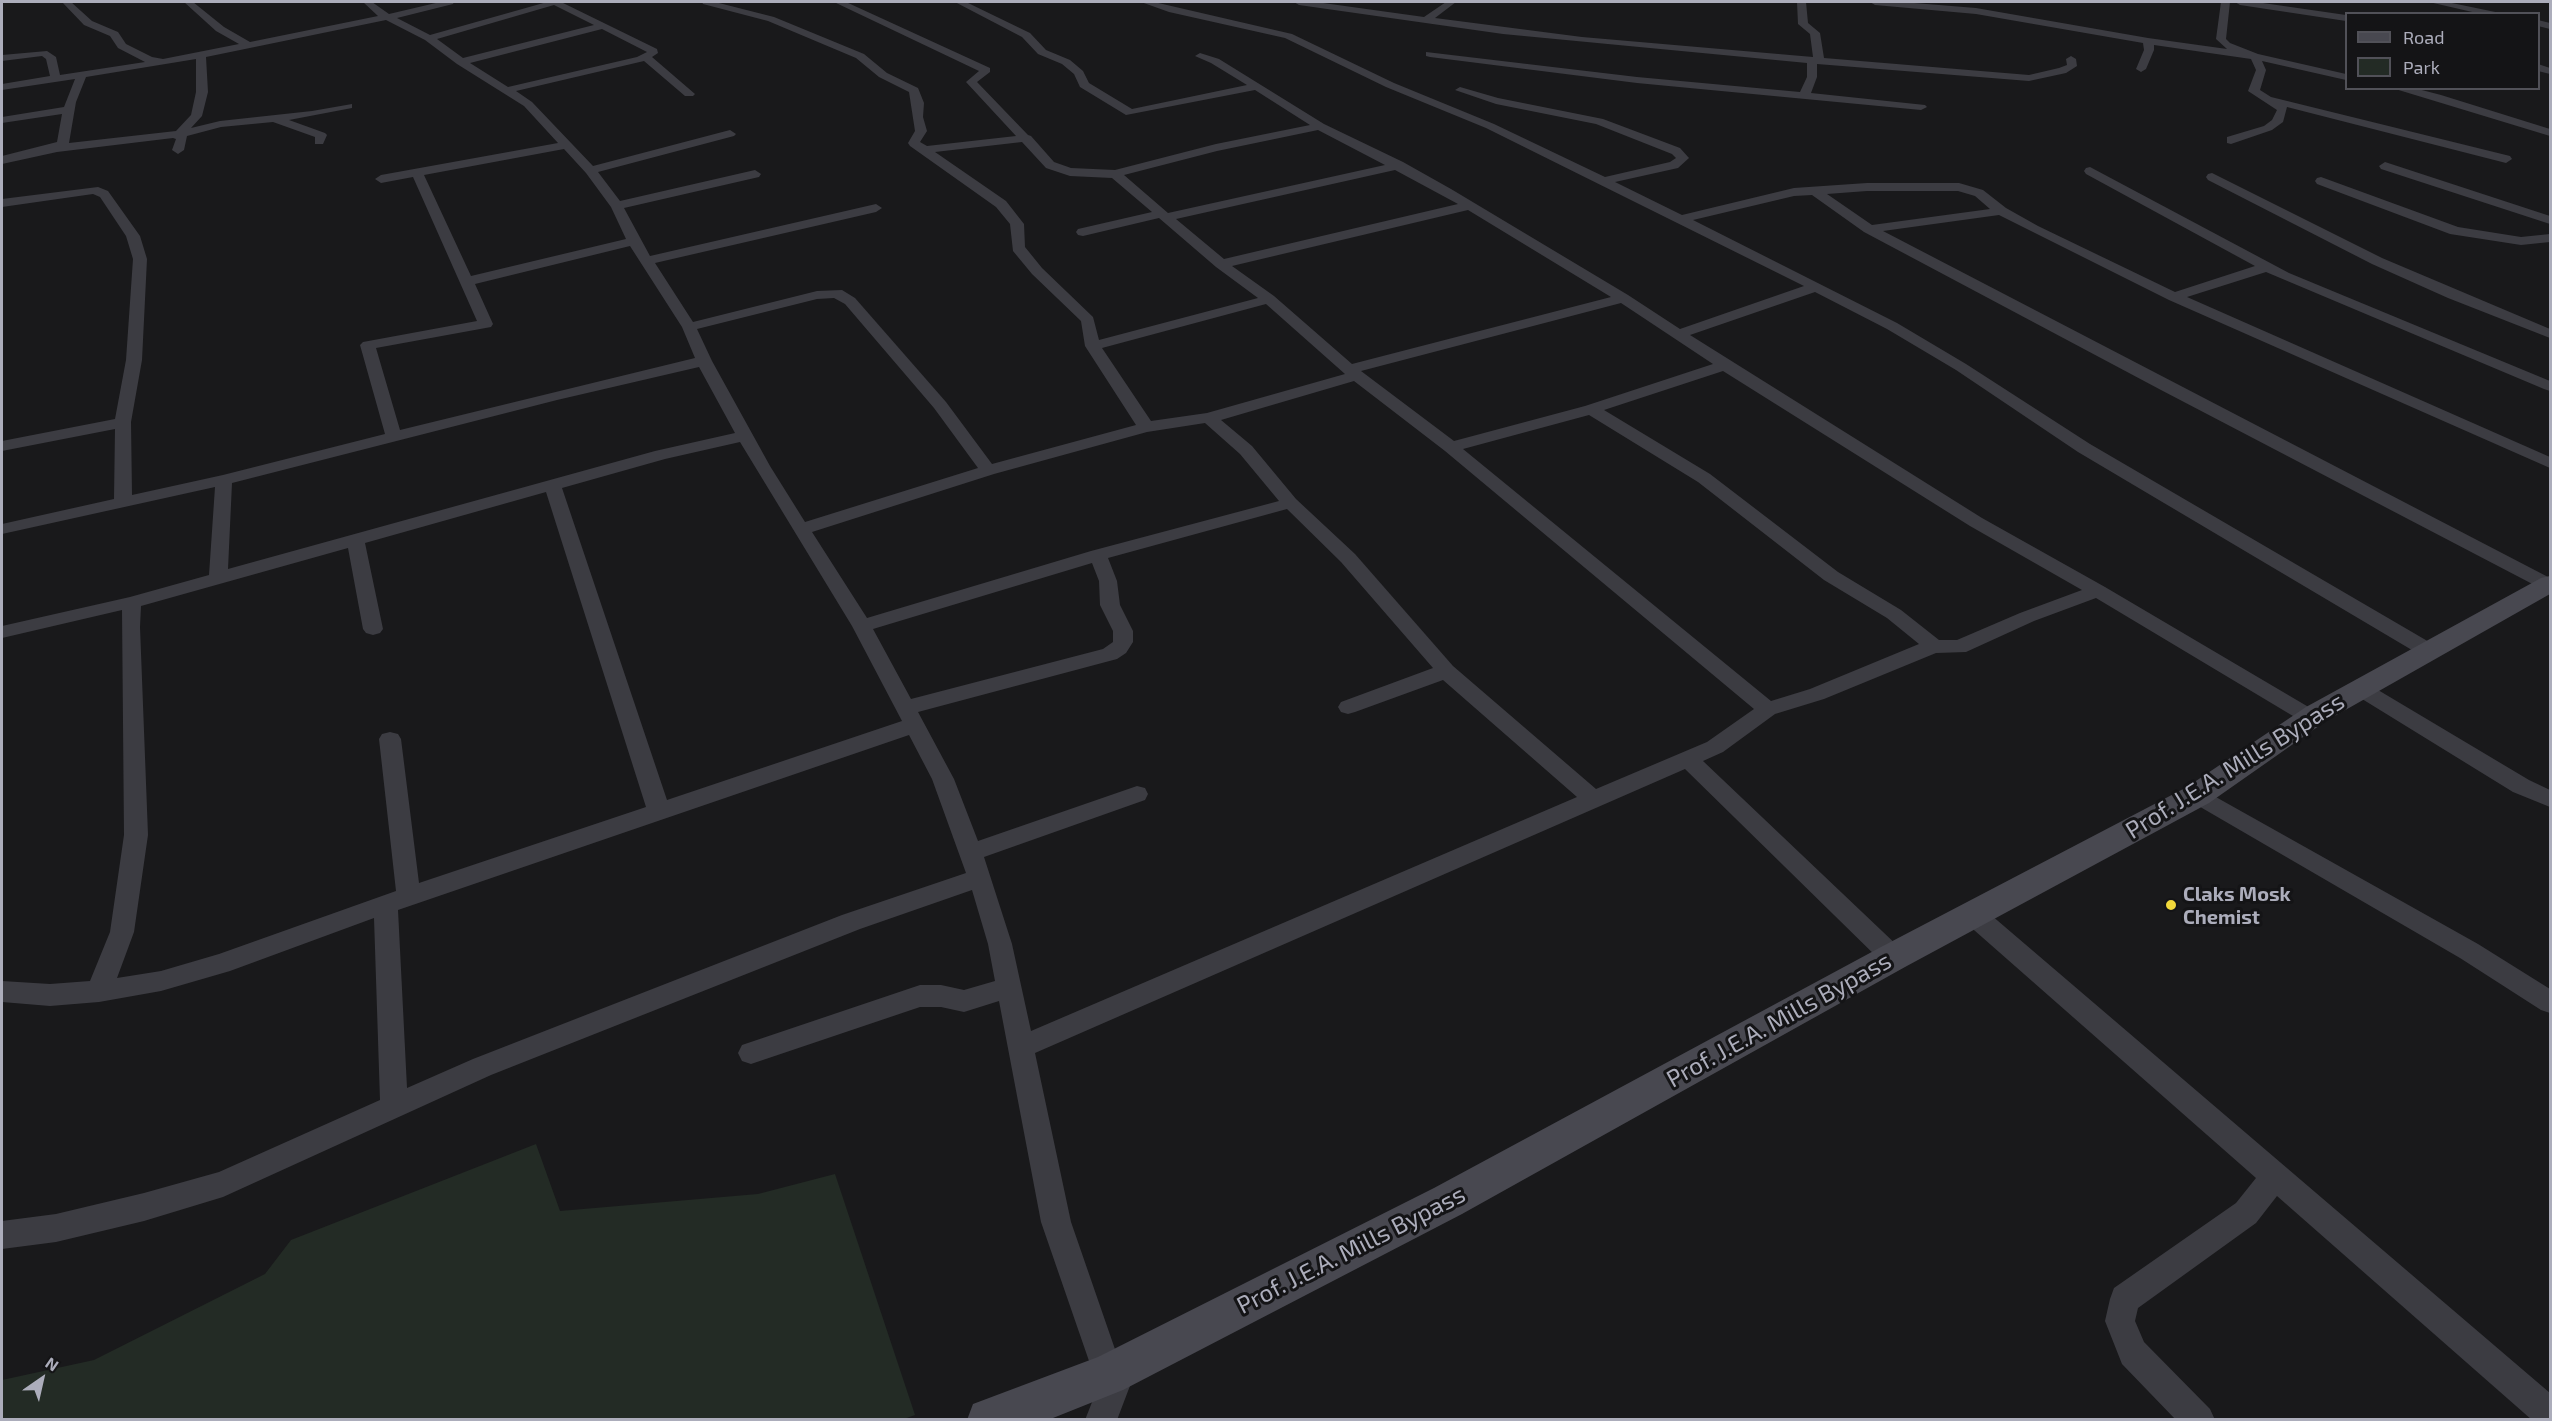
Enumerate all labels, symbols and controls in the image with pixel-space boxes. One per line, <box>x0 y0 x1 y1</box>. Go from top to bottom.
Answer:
legend <box>2345 12 2540 90</box>
text: Road <box>2403 26 2444 48</box>
text: Park <box>2403 56 2440 78</box>
street label: Prof. J.E.A. Mills Bypass <box>2120 687 2350 845</box>
place label: Claks Mosk Chemist <box>2183 882 2291 929</box>
marker: Claks Mosk Chemist <box>2164 898 2178 912</box>
street label: Prof. J.E.A. Mills Bypass <box>1662 946 1896 1094</box>
street label: Prof. J.E.A. Mills Bypass <box>1232 1180 1470 1320</box>
north arrow <box>12 1349 72 1409</box>
text: N <box>42 1353 62 1375</box>

